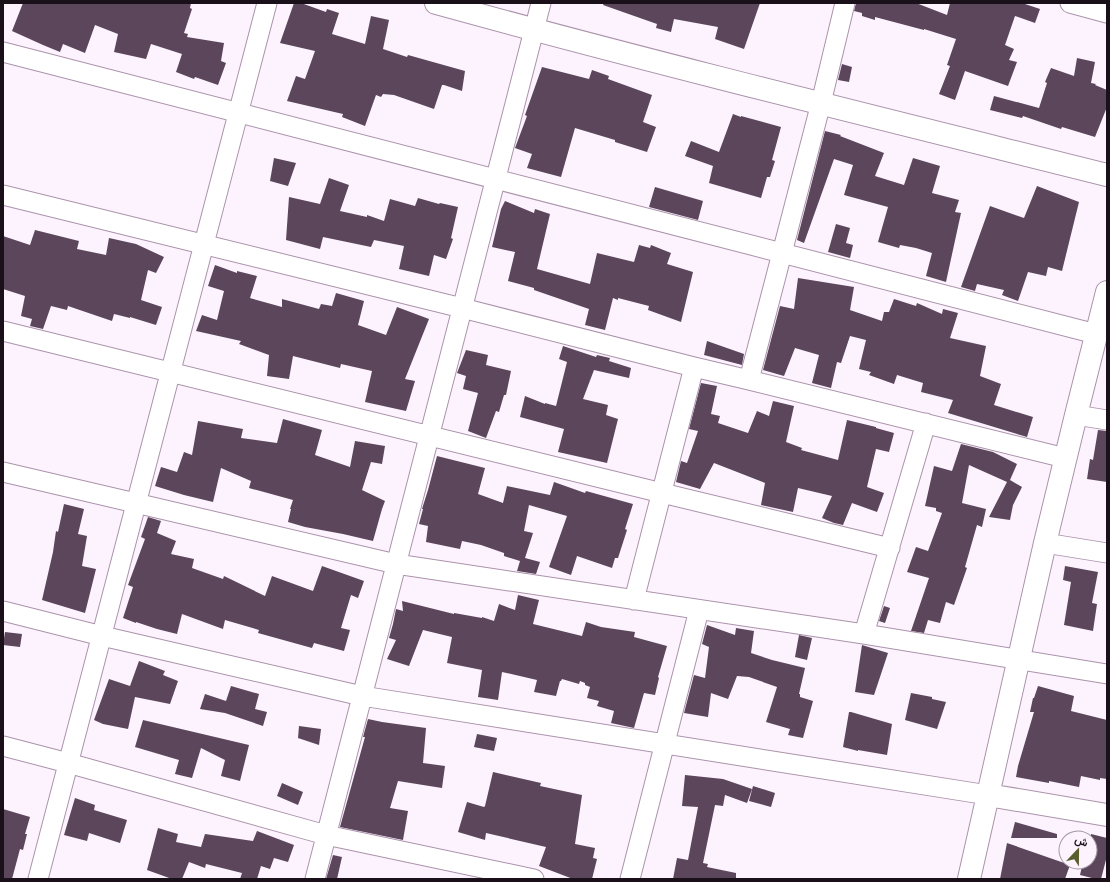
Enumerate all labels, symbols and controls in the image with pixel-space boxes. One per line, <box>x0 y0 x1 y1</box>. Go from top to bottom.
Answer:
north arrow <box>1058 830 1098 870</box>
text: ش <box>1073 833 1090 850</box>

